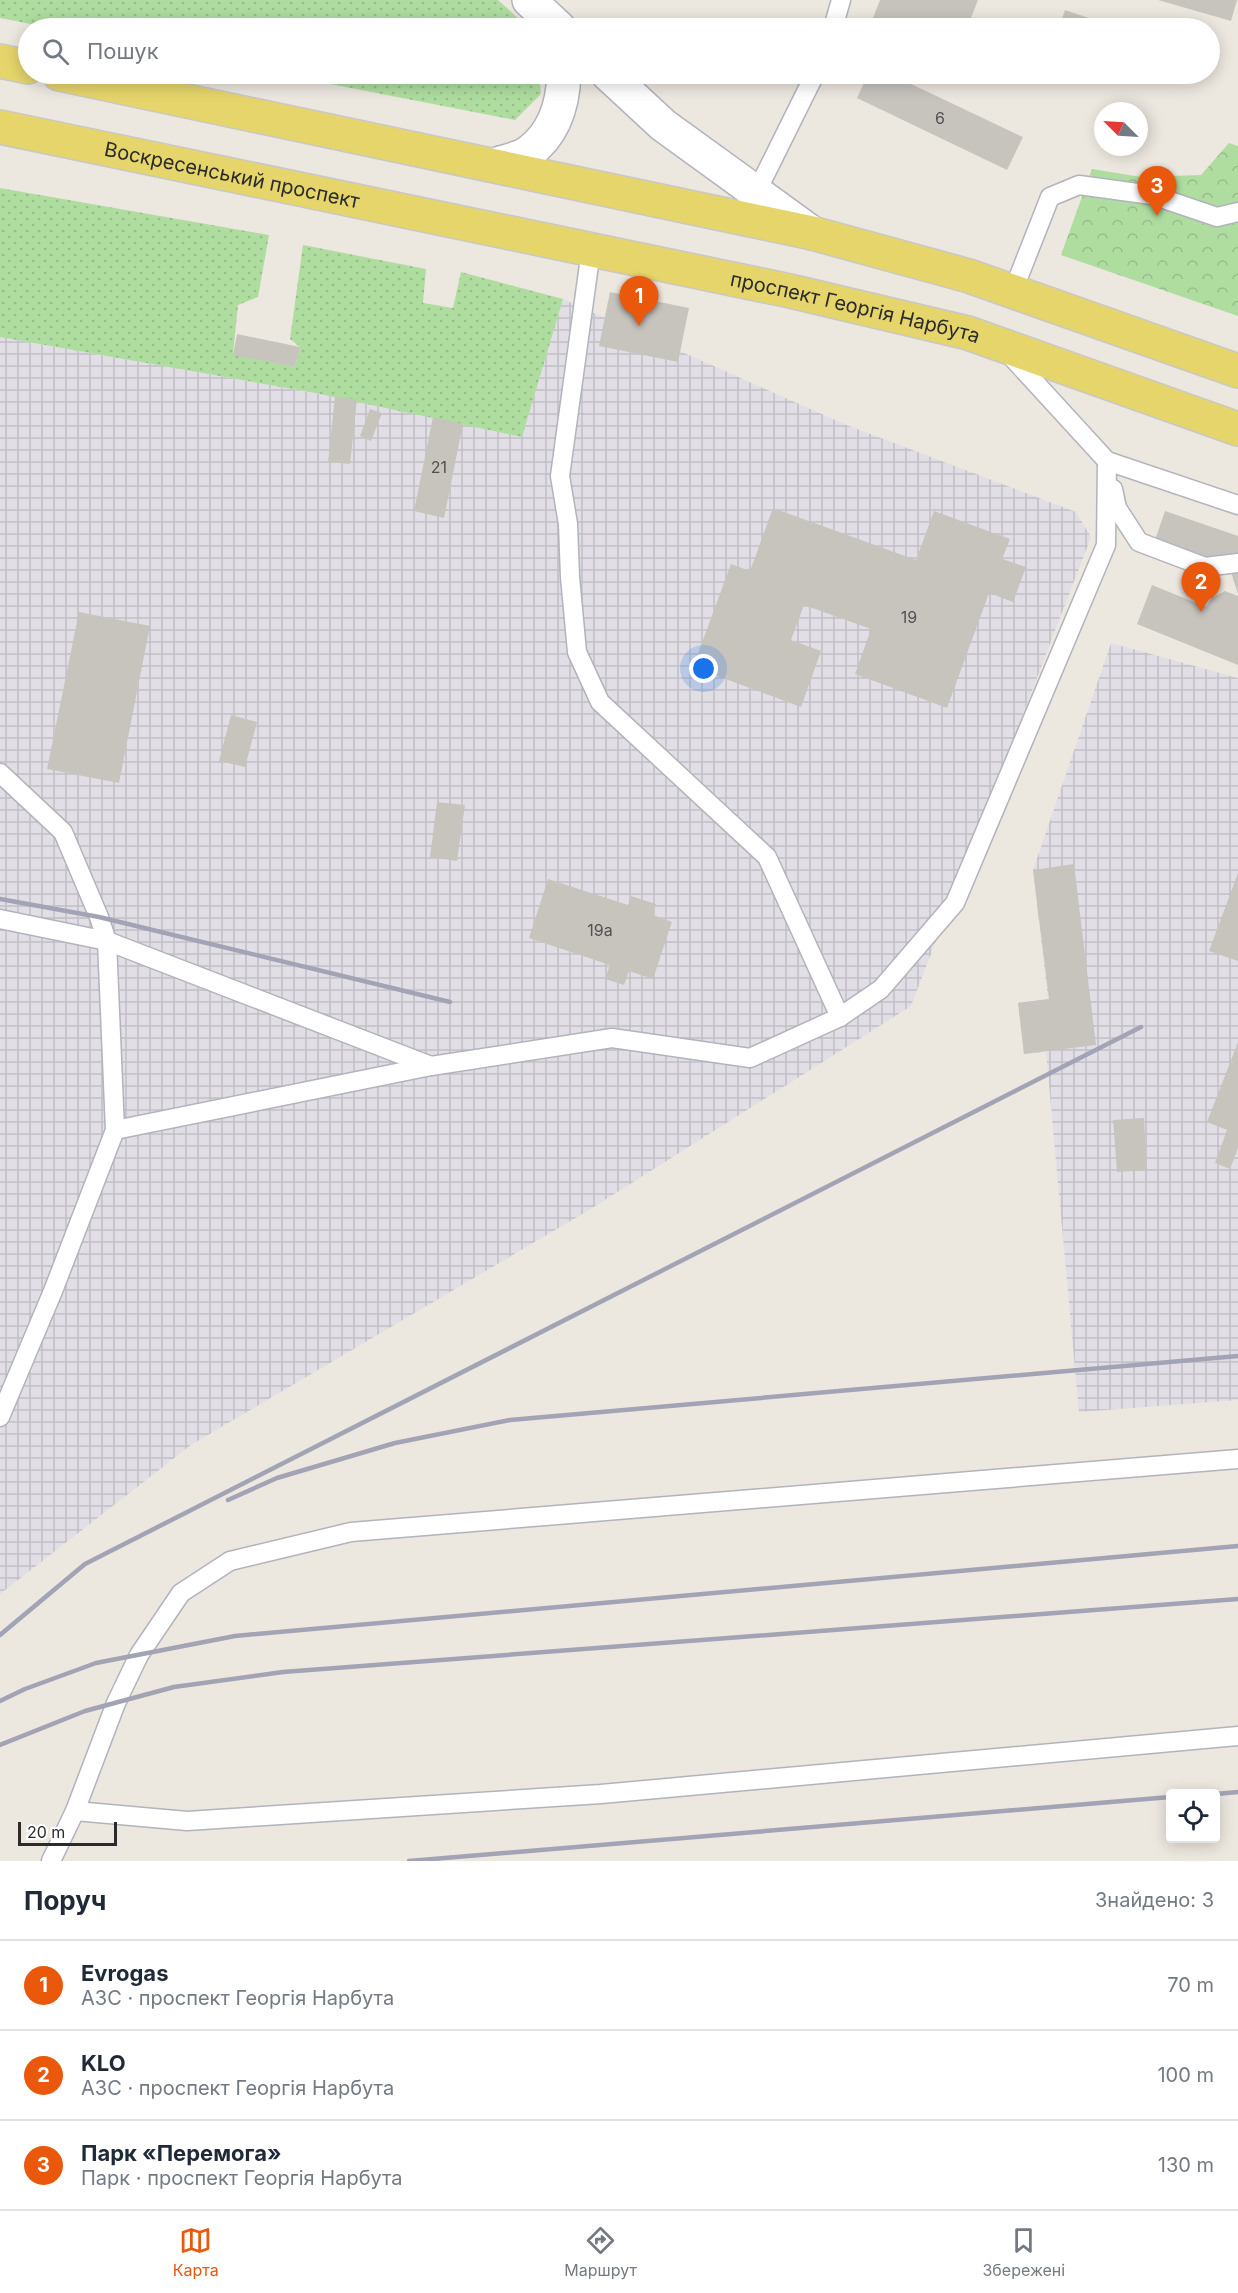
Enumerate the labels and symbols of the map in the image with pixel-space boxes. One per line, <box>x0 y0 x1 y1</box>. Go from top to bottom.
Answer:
north arrow <box>1094 102 1148 156</box>
house number: 6 <box>935 108 945 128</box>
street label: Воскресенський проспект <box>102 137 362 213</box>
pin: 3 <box>1138 166 1176 216</box>
street label: проспект Георгія Нарбута <box>728 267 983 348</box>
pin: 1 <box>620 276 658 326</box>
house number: 21 <box>431 457 447 477</box>
pin: 2 <box>1182 562 1220 612</box>
house number: 19 <box>901 607 917 627</box>
your location <box>689 654 718 683</box>
house number: 19а <box>587 920 613 940</box>
scale bar <box>18 1819 117 1846</box>

